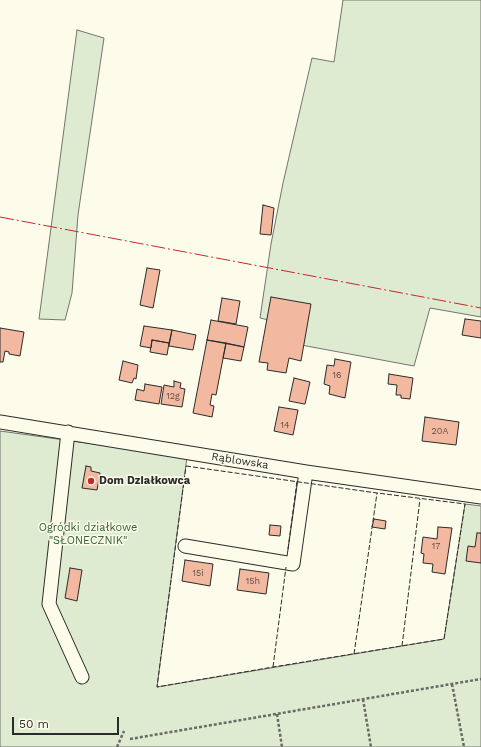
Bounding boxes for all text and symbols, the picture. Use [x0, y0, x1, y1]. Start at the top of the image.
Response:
house number: 16 [333, 370, 341, 380]
house number: 12g [166, 391, 180, 401]
house number: 14 [280, 420, 290, 430]
house number: 20A [432, 426, 448, 436]
street label: Rąblowska [211, 450, 269, 472]
place label: Dom Działkowca [99, 474, 190, 488]
marker: Dom Działkowca [86, 476, 96, 486]
park label: Ogródki działkowe "SŁONECZNIK" [39, 521, 137, 547]
house number: 17 [432, 541, 440, 551]
house number: 15i [192, 568, 204, 578]
house number: 15h [246, 576, 260, 586]
scale bar [14, 709, 121, 735]
text: 50 m [19, 717, 49, 731]

